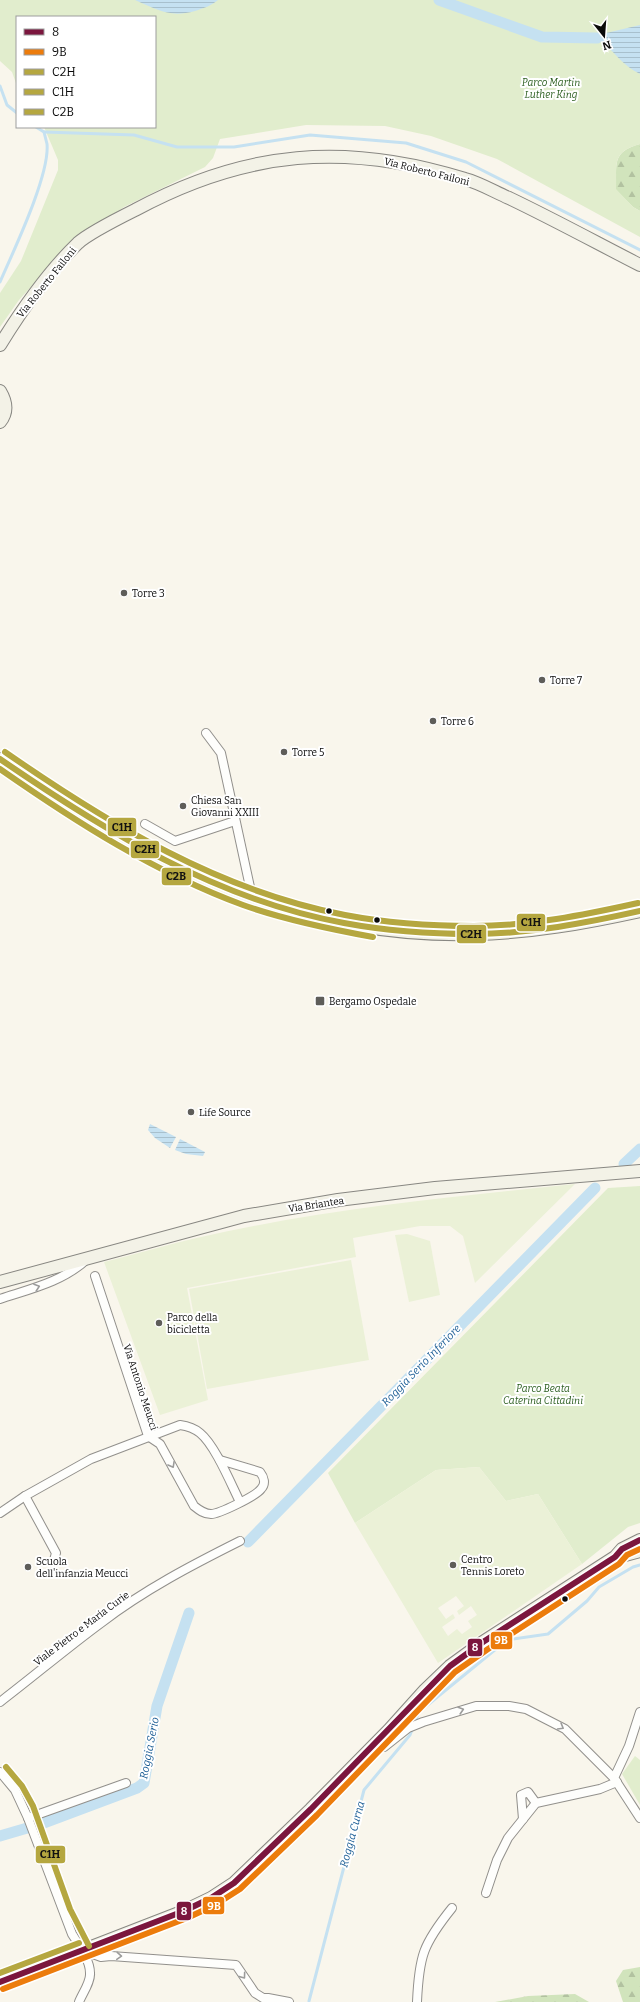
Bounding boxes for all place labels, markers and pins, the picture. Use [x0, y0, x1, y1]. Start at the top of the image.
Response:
marker: Torre 3 [119, 588, 129, 598]
place label: Torre 3 [132, 588, 165, 600]
marker: Torre 7 [537, 675, 547, 685]
place label: Torre 7 [550, 675, 582, 687]
marker: Torre 6 [428, 716, 438, 726]
place label: Torre 6 [441, 716, 474, 728]
marker: Torre 5 [279, 747, 289, 757]
place label: Torre 5 [292, 747, 324, 759]
place label: Chiesa San Giovanni XXIII [191, 795, 260, 819]
marker: Chiesa San Giovanni XXIII [178, 801, 188, 811]
unlabelled marker [324, 906, 334, 916]
unlabelled marker [372, 915, 382, 925]
marker: Bergamo Ospedale [314, 995, 326, 1007]
place label: Bergamo Ospedale [329, 996, 416, 1008]
marker: Life Source [186, 1107, 196, 1117]
place label: Life Source [199, 1107, 251, 1119]
place label: Parco della bicicletta [167, 1312, 218, 1336]
marker: Parco della bicicletta [154, 1318, 164, 1328]
place label: Centro Tennis Loreto [461, 1554, 525, 1578]
place label: Scuola dell'infanzia Meucci [36, 1556, 128, 1580]
marker: Centro Tennis Loreto [448, 1560, 458, 1570]
marker: Scuola dell'infanzia Meucci [23, 1562, 33, 1572]
unlabelled marker [560, 1594, 570, 1604]

